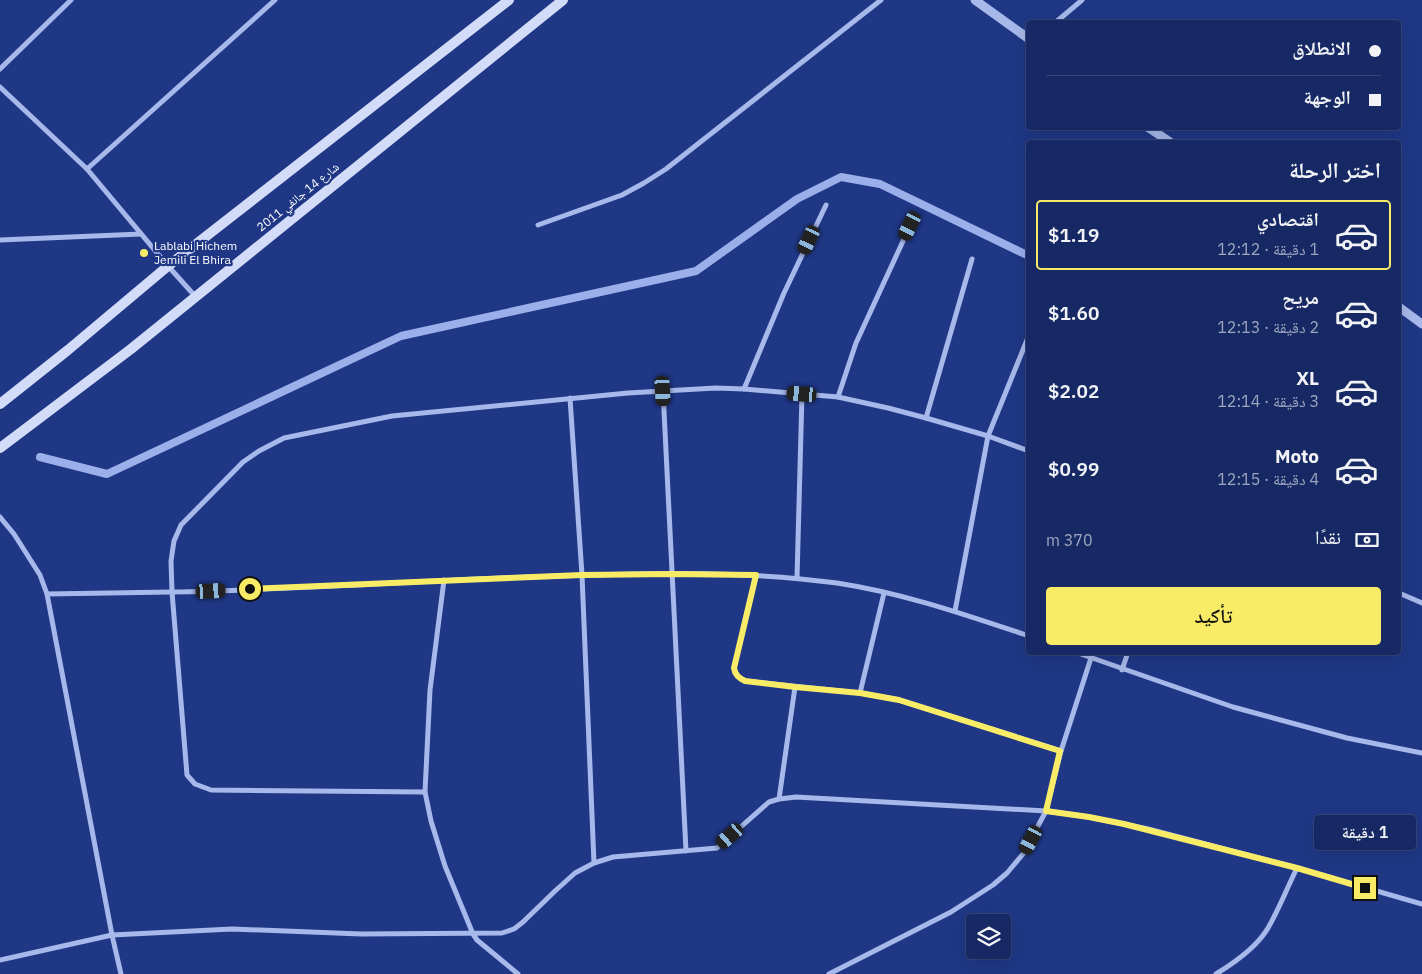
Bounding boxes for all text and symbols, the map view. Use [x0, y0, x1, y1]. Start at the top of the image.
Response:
text: الانطلاق [1292, 36, 1351, 60]
text: الوجهة [1303, 85, 1351, 109]
text: اختر الرحلة [1289, 155, 1381, 184]
street label: شارع 14 جانفي 2011 [254, 159, 344, 237]
text: اقتصادي [1257, 207, 1319, 231]
car [896, 209, 923, 243]
icon: car [1334, 213, 1379, 258]
car [795, 223, 822, 257]
text: $1.19 [1048, 223, 1099, 247]
place label: Lablabi Hichem Jemili El Bhira [154, 238, 237, 267]
text: 1 دقيقة · 12:12 [1217, 239, 1319, 259]
marker: Lablabi Hichem Jemili El Bhira [138, 247, 150, 259]
text: مريح [1282, 285, 1319, 309]
icon: car [1334, 291, 1379, 336]
text: $1.60 [1048, 301, 1099, 325]
text: 2 دقيقة · 12:13 [1217, 317, 1319, 337]
text: XL [1296, 366, 1319, 390]
icon: car [1334, 369, 1379, 414]
car [654, 376, 671, 406]
text: $2.02 [1048, 379, 1099, 403]
car [786, 385, 817, 403]
text: 3 دقيقة · 12:14 [1217, 391, 1319, 411]
text: Moto [1275, 444, 1319, 468]
icon: car [1334, 447, 1379, 492]
text: $0.99 [1048, 457, 1099, 481]
text: 4 دقيقة · 12:15 [1217, 469, 1319, 489]
text: نقدًا [1315, 525, 1341, 549]
icon: cash [1353, 526, 1381, 554]
text: 370 m [1046, 530, 1093, 550]
route start [239, 578, 261, 600]
car [195, 583, 226, 599]
button: تأكيد [1046, 587, 1381, 645]
callout: 1 دقيقة [1314, 816, 1416, 850]
car [713, 820, 746, 852]
text: 1 دقيقة [1342, 822, 1388, 842]
car [1017, 823, 1044, 857]
route end [1354, 877, 1376, 899]
map controls [966, 914, 1011, 959]
button: layers [966, 914, 1011, 959]

